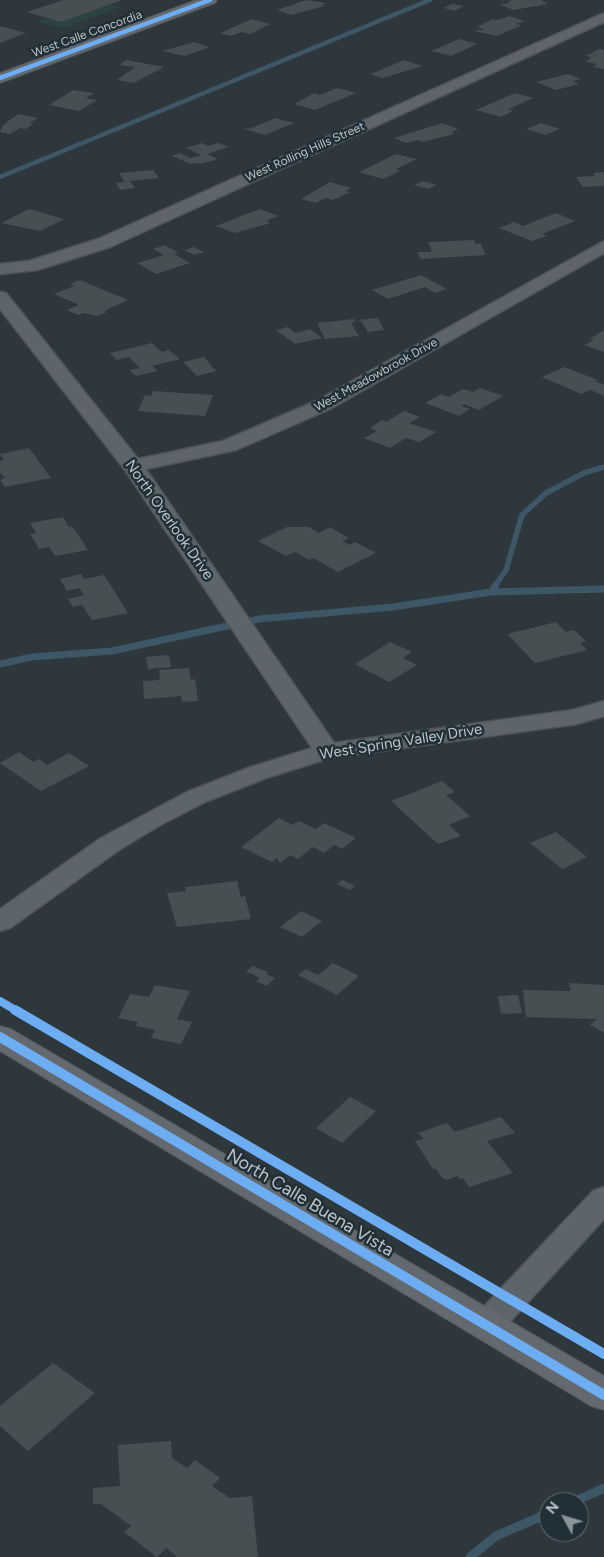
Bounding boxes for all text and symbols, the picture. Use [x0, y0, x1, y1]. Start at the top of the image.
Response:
street label: West Calle Concordia [30, 7, 144, 61]
street label: West Rolling Hills Street [243, 119, 367, 185]
street label: West Meadowbrook Drive [312, 335, 440, 415]
street label: North Overlook Drive [121, 457, 217, 583]
street label: West Spring Valley Drive [319, 720, 483, 764]
street label: North Calle Buena Vista [222, 1144, 398, 1262]
north arrow [539, 1492, 589, 1542]
text: N [543, 1498, 563, 1517]

